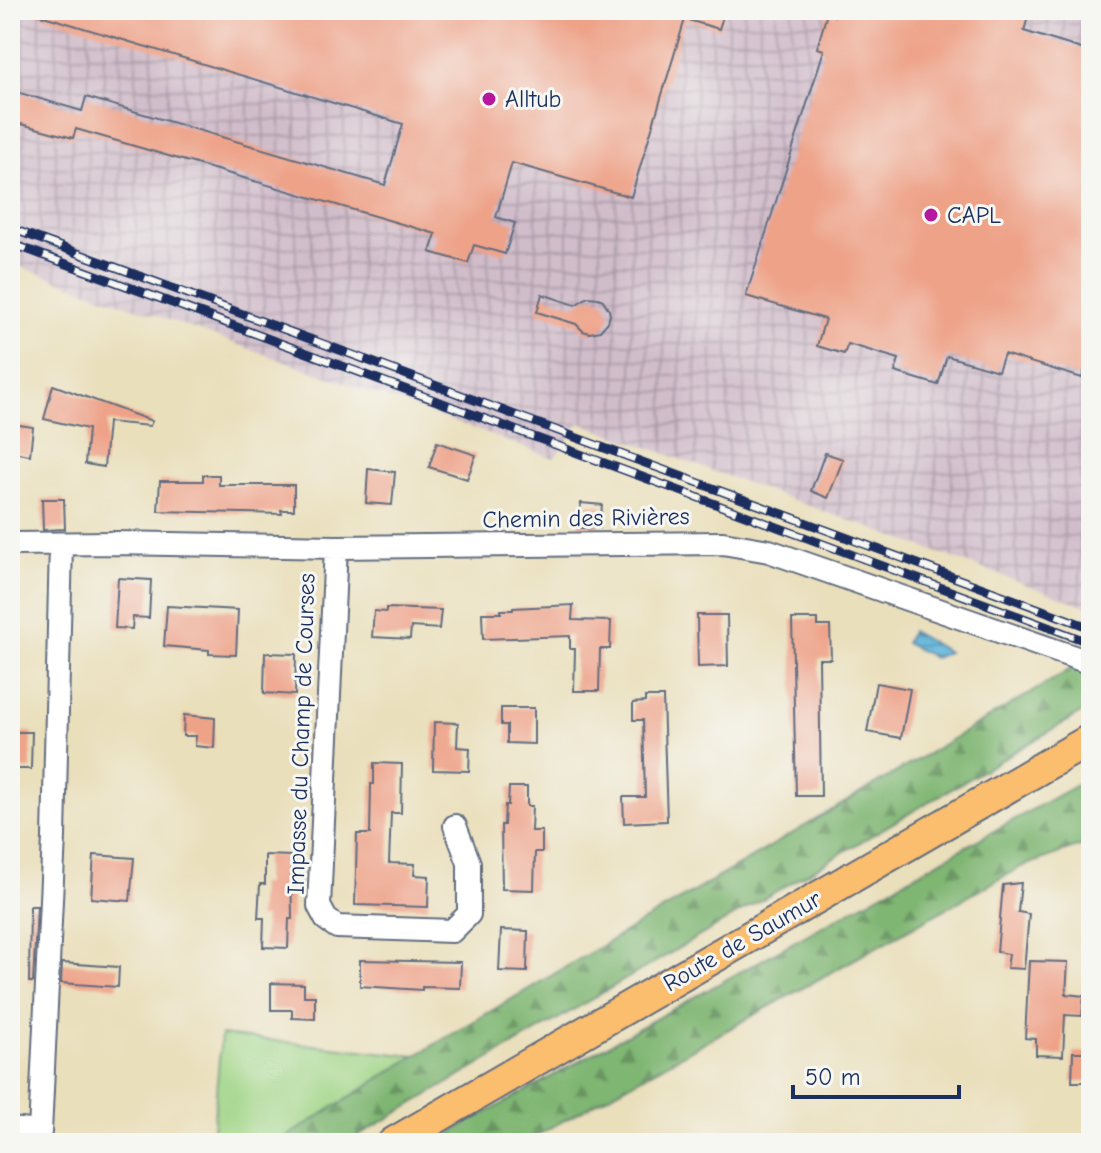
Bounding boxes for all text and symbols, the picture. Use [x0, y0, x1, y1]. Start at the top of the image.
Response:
place label: Alltub [505, 85, 561, 113]
marker: Alltub [480, 90, 498, 108]
place label: CAPL [947, 201, 1001, 229]
marker: CAPL [922, 206, 940, 224]
street label: Chemin des Rivières [482, 502, 690, 534]
street label: Impasse du Champ de Courses [281, 573, 321, 895]
street label: Route de Saumur [658, 884, 826, 997]
scale bar [793, 1049, 959, 1099]
text: 50 m [805, 1063, 861, 1091]

